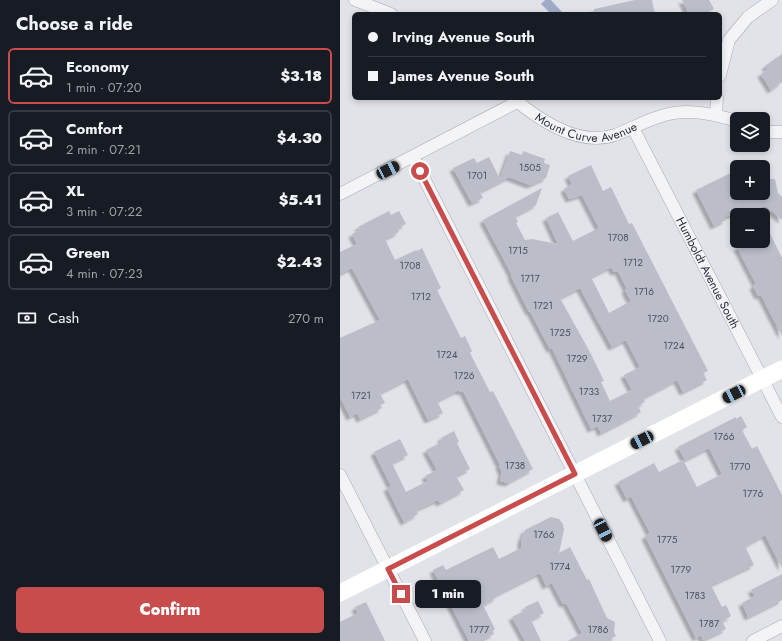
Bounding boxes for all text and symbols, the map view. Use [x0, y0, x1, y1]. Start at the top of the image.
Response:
text: Choose a ride [16, 11, 133, 37]
text: Irving Avenue South [392, 26, 535, 48]
text: Economy [66, 56, 129, 78]
icon: car [18, 58, 54, 94]
text: $3.18 [280, 65, 322, 87]
text: James Avenue South [392, 65, 534, 87]
text: 1 min · 07:20 [66, 78, 142, 97]
street label: Mount Curve Avenue [532, 108, 640, 147]
map controls [730, 112, 770, 248]
button: layers [730, 112, 770, 152]
text: Comfort [66, 118, 123, 140]
icon: car [18, 120, 54, 156]
text: $4.30 [277, 127, 322, 149]
text: 2 min · 07:21 [66, 140, 141, 159]
car [375, 159, 401, 181]
house number: 1505 [519, 160, 541, 175]
button: + [730, 160, 770, 200]
route start [411, 162, 429, 180]
house number: 1701 [467, 168, 487, 183]
text: XL [66, 180, 84, 202]
icon: car [18, 182, 54, 218]
text: $5.41 [279, 189, 322, 211]
text: 3 min · 07:22 [66, 202, 142, 221]
button: − [730, 208, 770, 248]
street label: Humboldt Avenue South [671, 214, 744, 332]
house number: 1708 [607, 230, 629, 245]
text: Green [66, 242, 110, 264]
house number: 1715 [508, 243, 528, 258]
icon: car [18, 244, 54, 280]
text: $2.43 [277, 251, 322, 273]
house number: 1712 [623, 255, 643, 270]
house number: 1708 [399, 258, 421, 273]
text: 4 min · 07:23 [66, 264, 143, 283]
house number: 1717 [520, 271, 541, 286]
house number: 1716 [634, 284, 654, 299]
house number: 1712 [411, 289, 431, 304]
house number: 1721 [533, 298, 553, 313]
icon: cash [16, 307, 38, 329]
text: Cash [48, 307, 79, 329]
text: 270 m [288, 309, 324, 328]
house number: 1720 [647, 311, 669, 326]
house number: 1725 [549, 325, 571, 340]
house number: 1724 [663, 338, 685, 353]
house number: 1724 [436, 347, 458, 362]
house number: 1729 [566, 351, 588, 366]
house number: 1726 [453, 368, 475, 383]
car [721, 383, 747, 405]
house number: 1733 [579, 384, 600, 399]
house number: 1721 [351, 388, 371, 403]
house number: 1737 [592, 411, 613, 426]
car [629, 429, 655, 451]
house number: 1766 [713, 429, 735, 444]
house number: 1738 [505, 458, 525, 473]
house number: 1770 [730, 459, 751, 474]
house number: 1776 [743, 486, 764, 501]
car [592, 517, 614, 543]
house number: 1766 [533, 527, 555, 542]
house number: 1775 [657, 532, 678, 547]
house number: 1774 [550, 559, 571, 574]
house number: 1779 [671, 562, 692, 577]
callout: 1 min [415, 580, 481, 608]
text: 1 min [432, 584, 464, 603]
route end [392, 585, 410, 603]
button: Confirm [16, 587, 324, 633]
house number: 1783 [685, 588, 706, 603]
house number: 1787 [699, 616, 720, 631]
house number: 1777 [469, 622, 490, 637]
house number: 1786 [588, 622, 609, 637]

